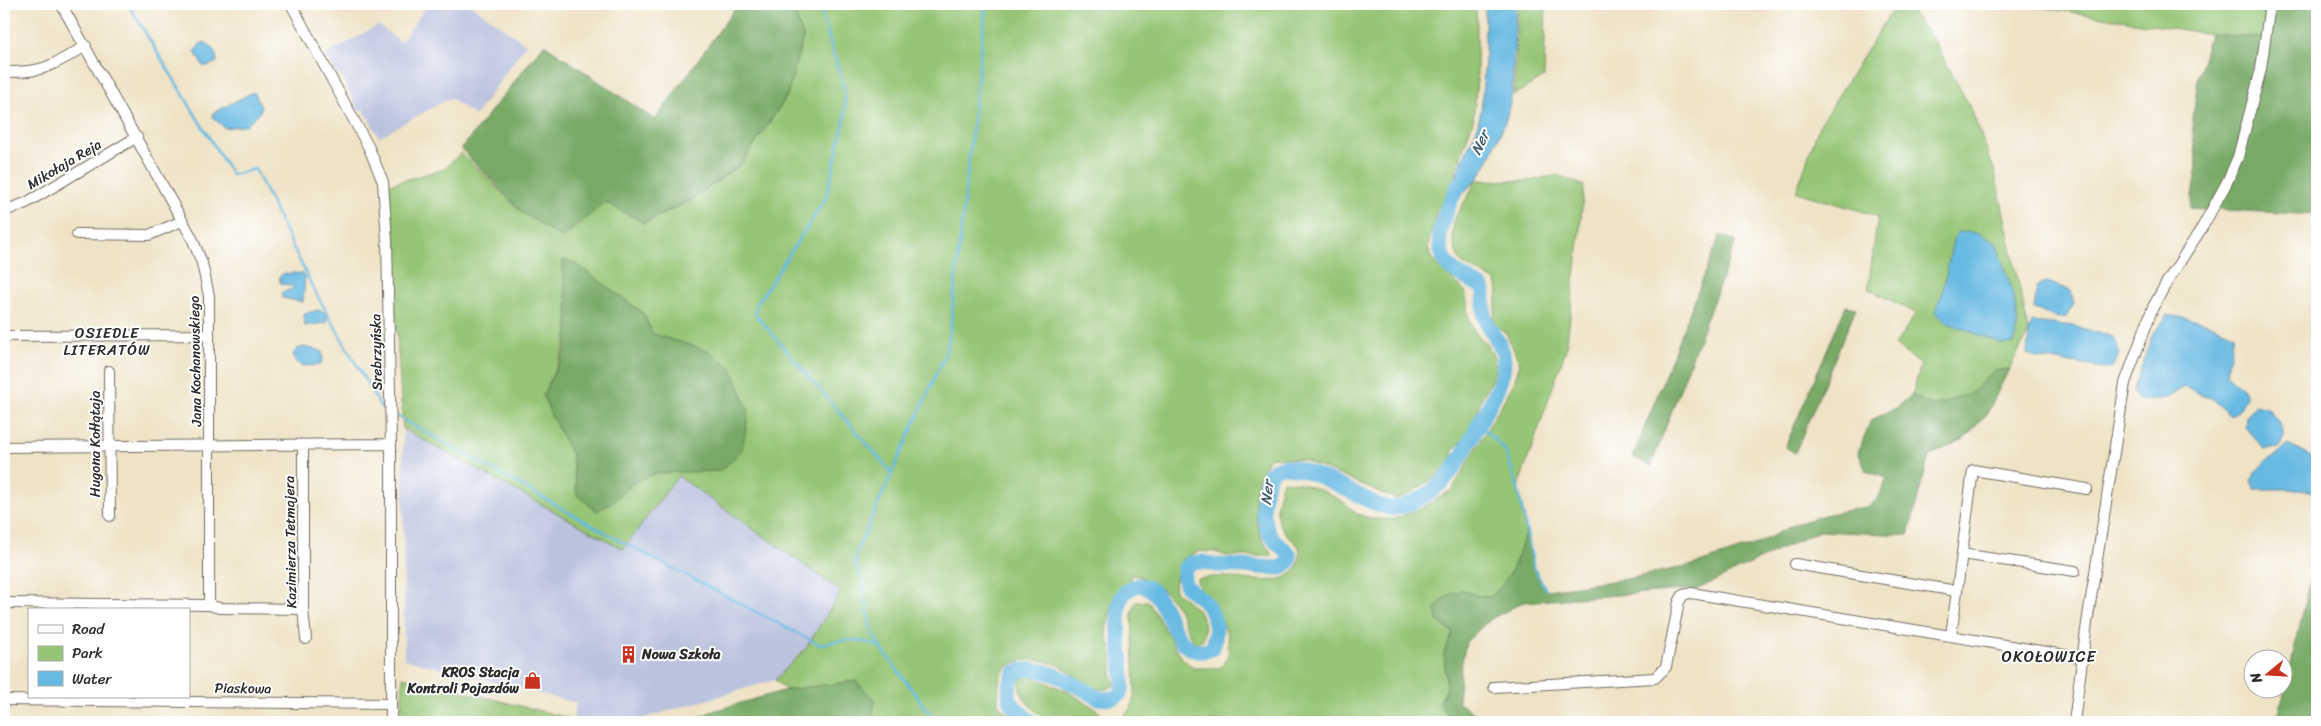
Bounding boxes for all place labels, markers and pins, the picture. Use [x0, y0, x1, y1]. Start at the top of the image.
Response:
place label: Nowa Szkoła [641, 642, 721, 667]
building icon: Nowa Szkoła [618, 644, 638, 664]
place label: KROS Stacja Kontroli Pojazdów [406, 660, 520, 701]
shop icon: KROS Stacja Kontroli Pojazdów [523, 670, 543, 690]

